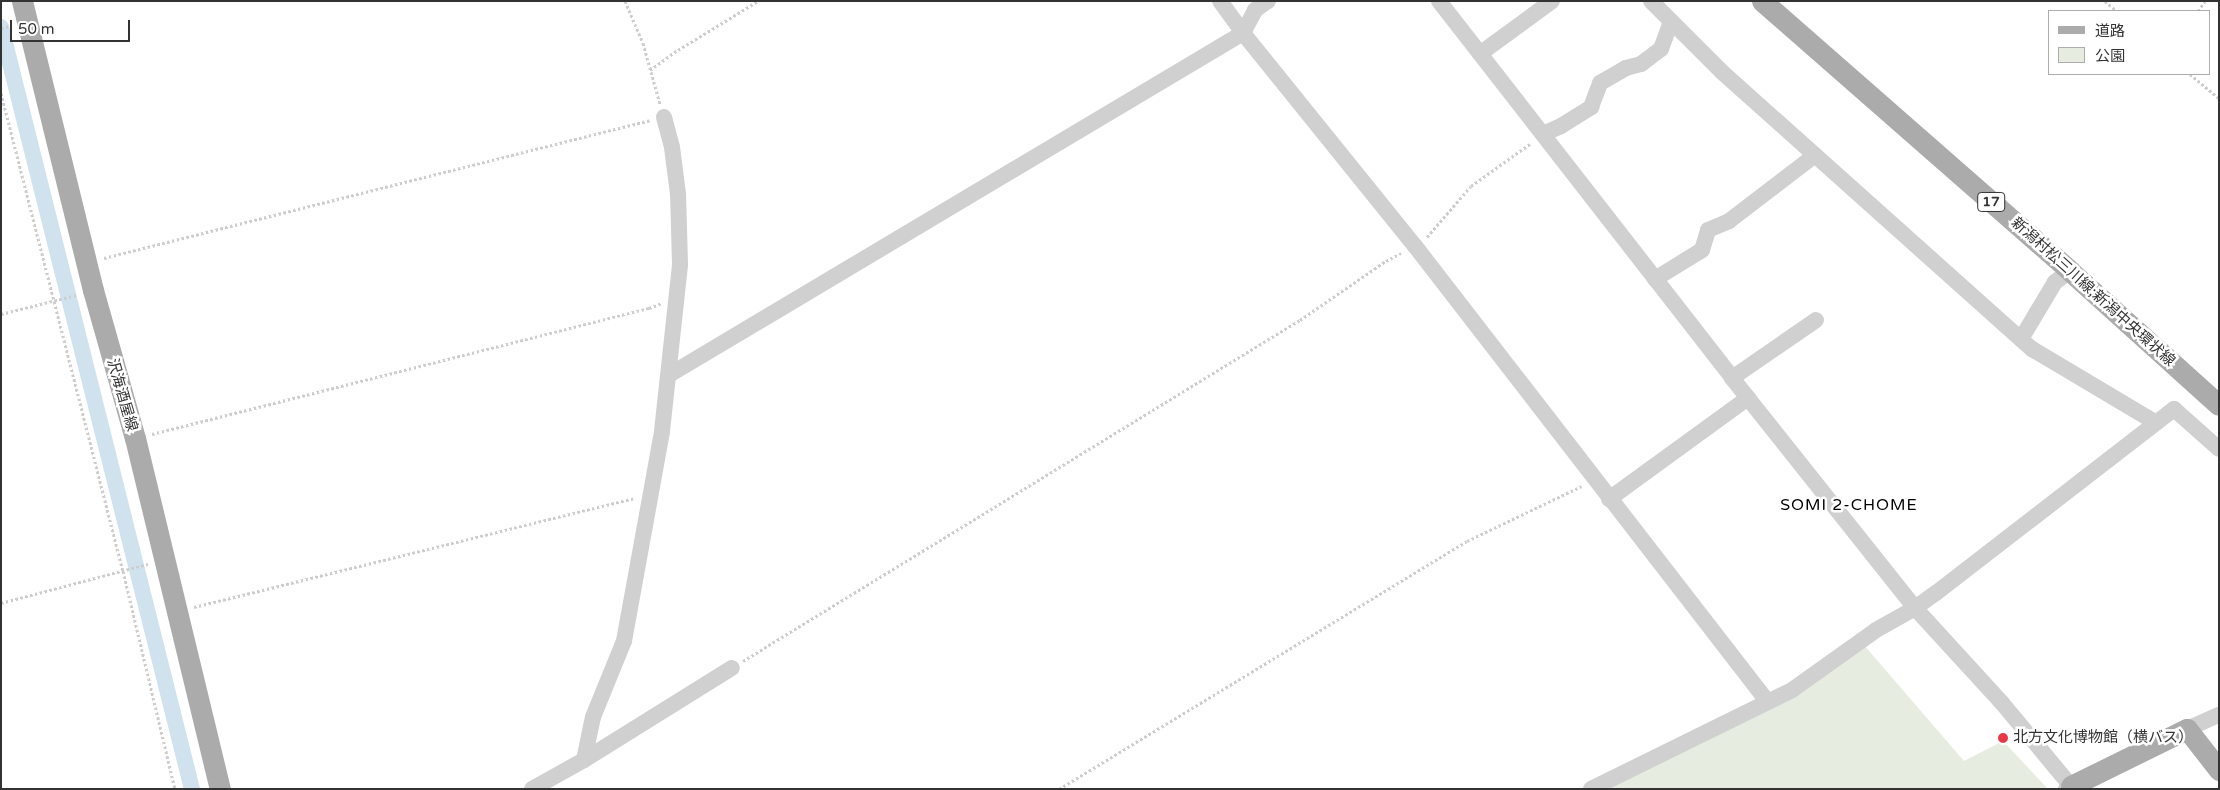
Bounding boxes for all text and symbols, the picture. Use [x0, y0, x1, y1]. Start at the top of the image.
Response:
scale bar [12, 10, 132, 42]
legend [2048, 10, 2210, 75]
text: 50 m [18, 20, 55, 38]
text: 道路 [2095, 22, 2125, 40]
text: 公園 [2095, 47, 2125, 65]
road number: 17 [1976, 190, 2006, 213]
street label: 新潟村松三川線;新潟中央環状線 [2007, 214, 2179, 370]
street label: 沢海酒屋線 [103, 356, 141, 434]
district label: SOMI 2-CHOME [1779, 495, 1919, 515]
place label: 北方文化博物館（横バス） [2013, 729, 2193, 747]
marker: 北方文化博物館（横バス） [1997, 732, 2009, 744]

